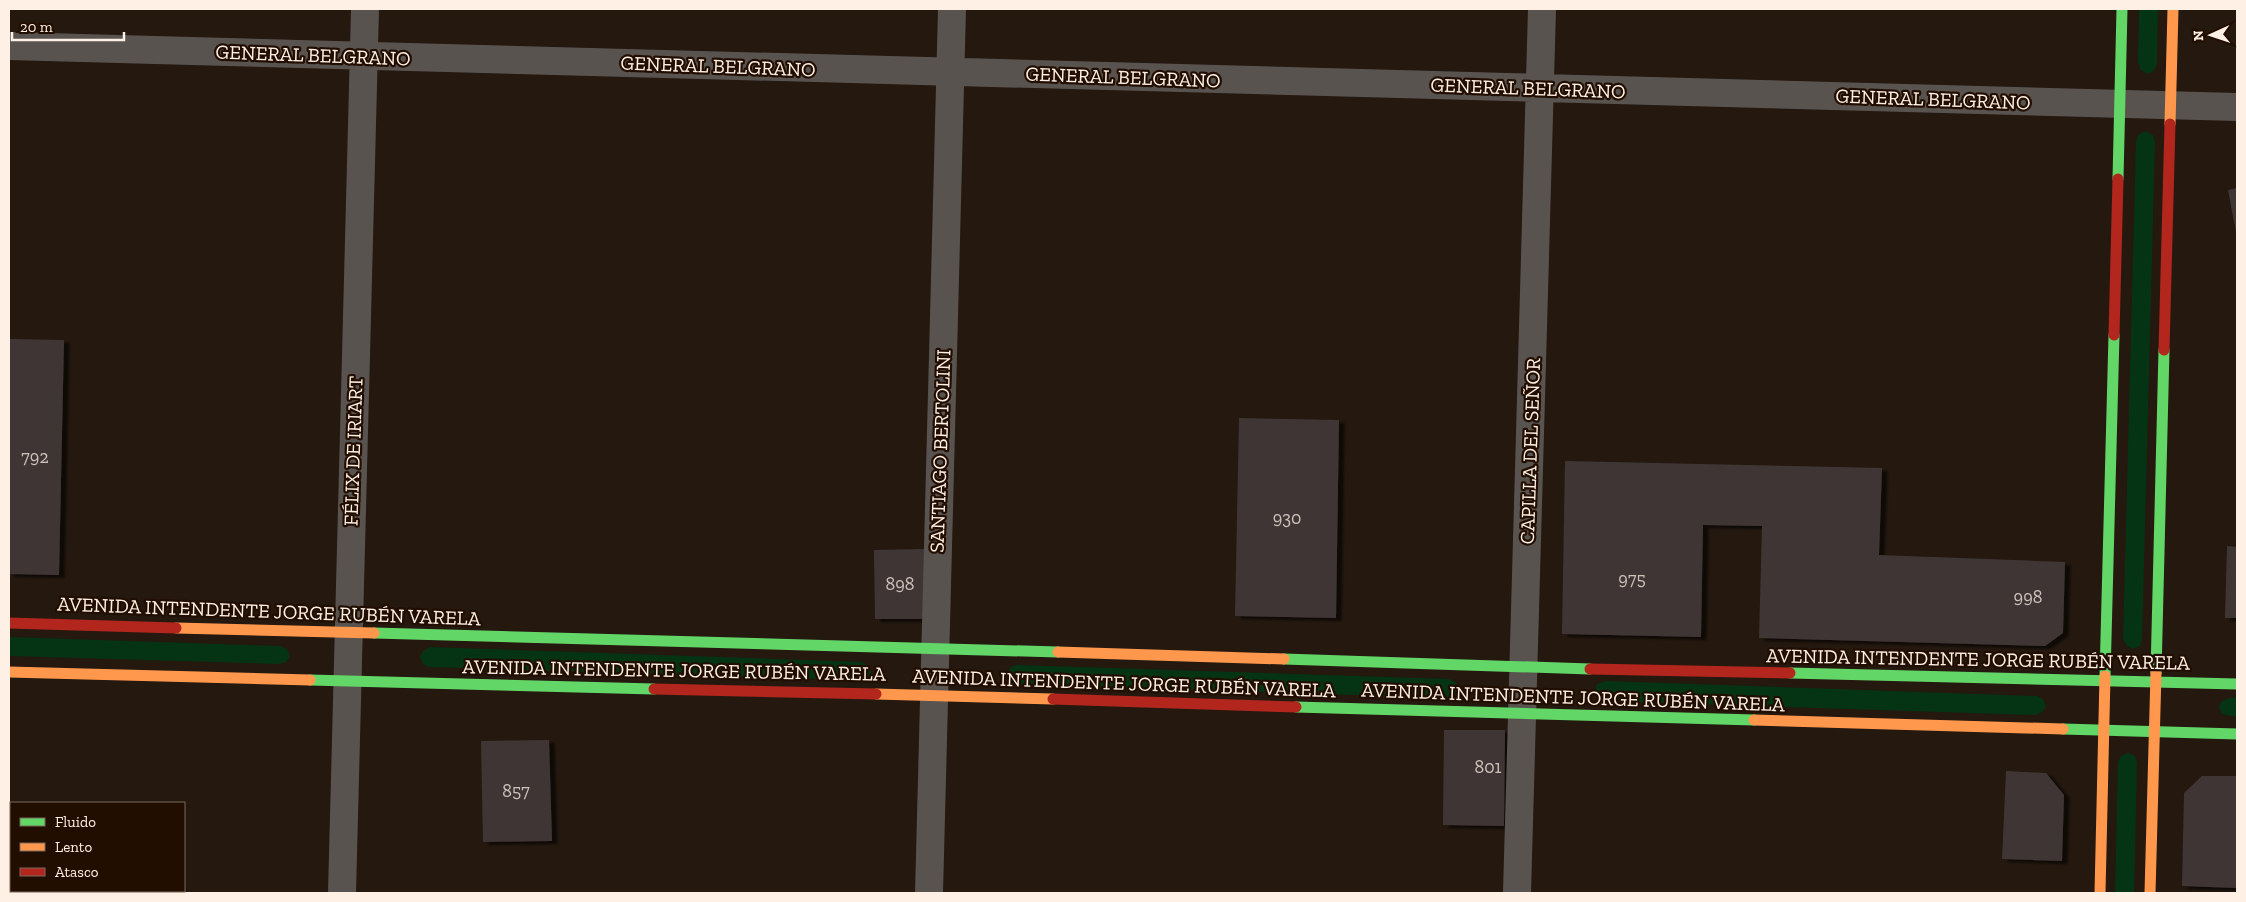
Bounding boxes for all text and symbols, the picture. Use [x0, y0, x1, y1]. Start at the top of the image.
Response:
scale bar [12, 10, 125, 42]
north arrow [2186, 10, 2236, 60]
text: 20 m [20, 18, 53, 36]
text: N [2190, 30, 2207, 41]
street label: GENERAL BELGRANO [215, 40, 411, 70]
street label: GENERAL BELGRANO [620, 51, 816, 81]
street label: GENERAL BELGRANO [1025, 62, 1221, 92]
street label: GENERAL BELGRANO [1430, 73, 1626, 103]
street label: GENERAL BELGRANO [1835, 84, 2031, 114]
street label: SANTIAGO BERTOLINI [924, 349, 956, 553]
street label: CAPILLA DEL SEÑOR [1515, 357, 1545, 545]
street label: FÉLIX DE IRIART [338, 376, 368, 526]
house number: 792 [21, 446, 49, 468]
house number: 930 [1273, 507, 1301, 529]
house number: 975 [1618, 568, 1646, 590]
house number: 898 [886, 573, 914, 595]
house number: 998 [2014, 586, 2042, 608]
street label: AVENIDA INTENDENTE JORGE RUBÉN VARELA [57, 592, 482, 630]
street label: AVENIDA INTENDENTE JORGE RUBÉN VARELA [1766, 643, 2191, 675]
street label: AVENIDA INTENDENTE JORGE RUBÉN VARELA [462, 654, 887, 686]
street label: AVENIDA INTENDENTE JORGE RUBÉN VARELA [912, 664, 1337, 702]
street label: AVENIDA INTENDENTE JORGE RUBÉN VARELA [1361, 678, 1786, 716]
house number: 801 [1475, 756, 1502, 778]
house number: 857 [502, 780, 530, 802]
legend [10, 802, 185, 892]
text: Fluido [55, 813, 96, 831]
text: Lento [55, 838, 92, 856]
text: Atasco [55, 863, 99, 881]

